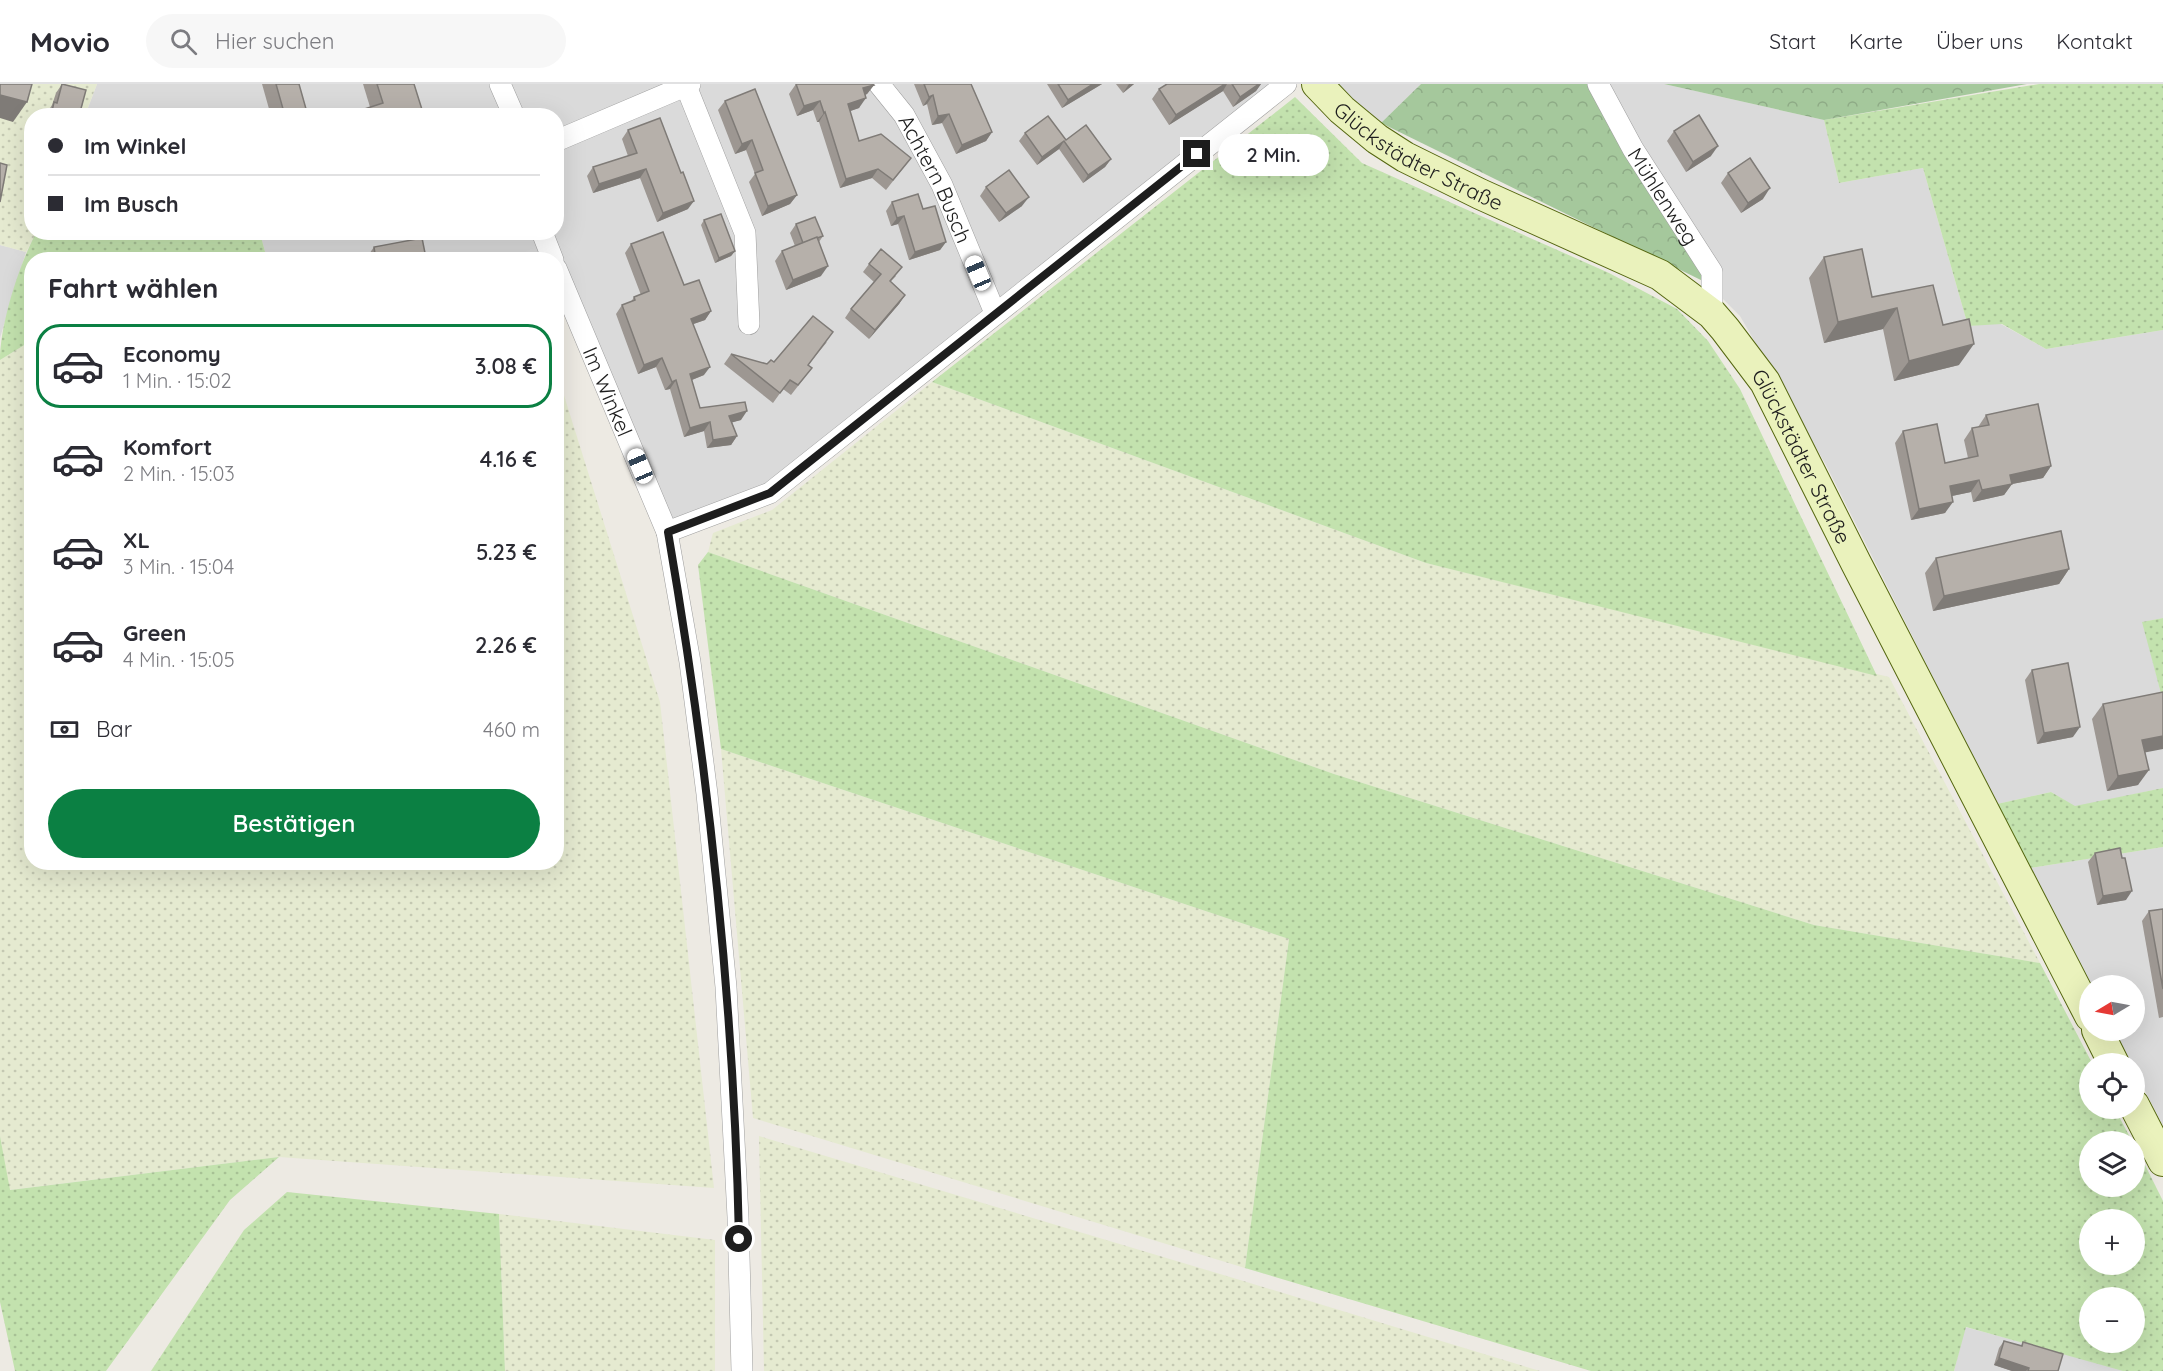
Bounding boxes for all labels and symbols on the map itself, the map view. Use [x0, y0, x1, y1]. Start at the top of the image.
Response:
street label: Glückstädter Straße [1329, 96, 1507, 216]
street label: Achtern Busch [893, 110, 977, 247]
callout: 2 Min. [1218, 133, 1329, 175]
route end [1183, 140, 1210, 167]
street label: Mühlenweg [1623, 143, 1704, 250]
car [963, 253, 993, 293]
street label: Im Winkel [578, 343, 638, 440]
street label: Glückstädter Straße [1747, 363, 1857, 548]
car [625, 446, 655, 486]
north arrow [2079, 975, 2145, 1041]
route start [725, 1225, 752, 1252]

